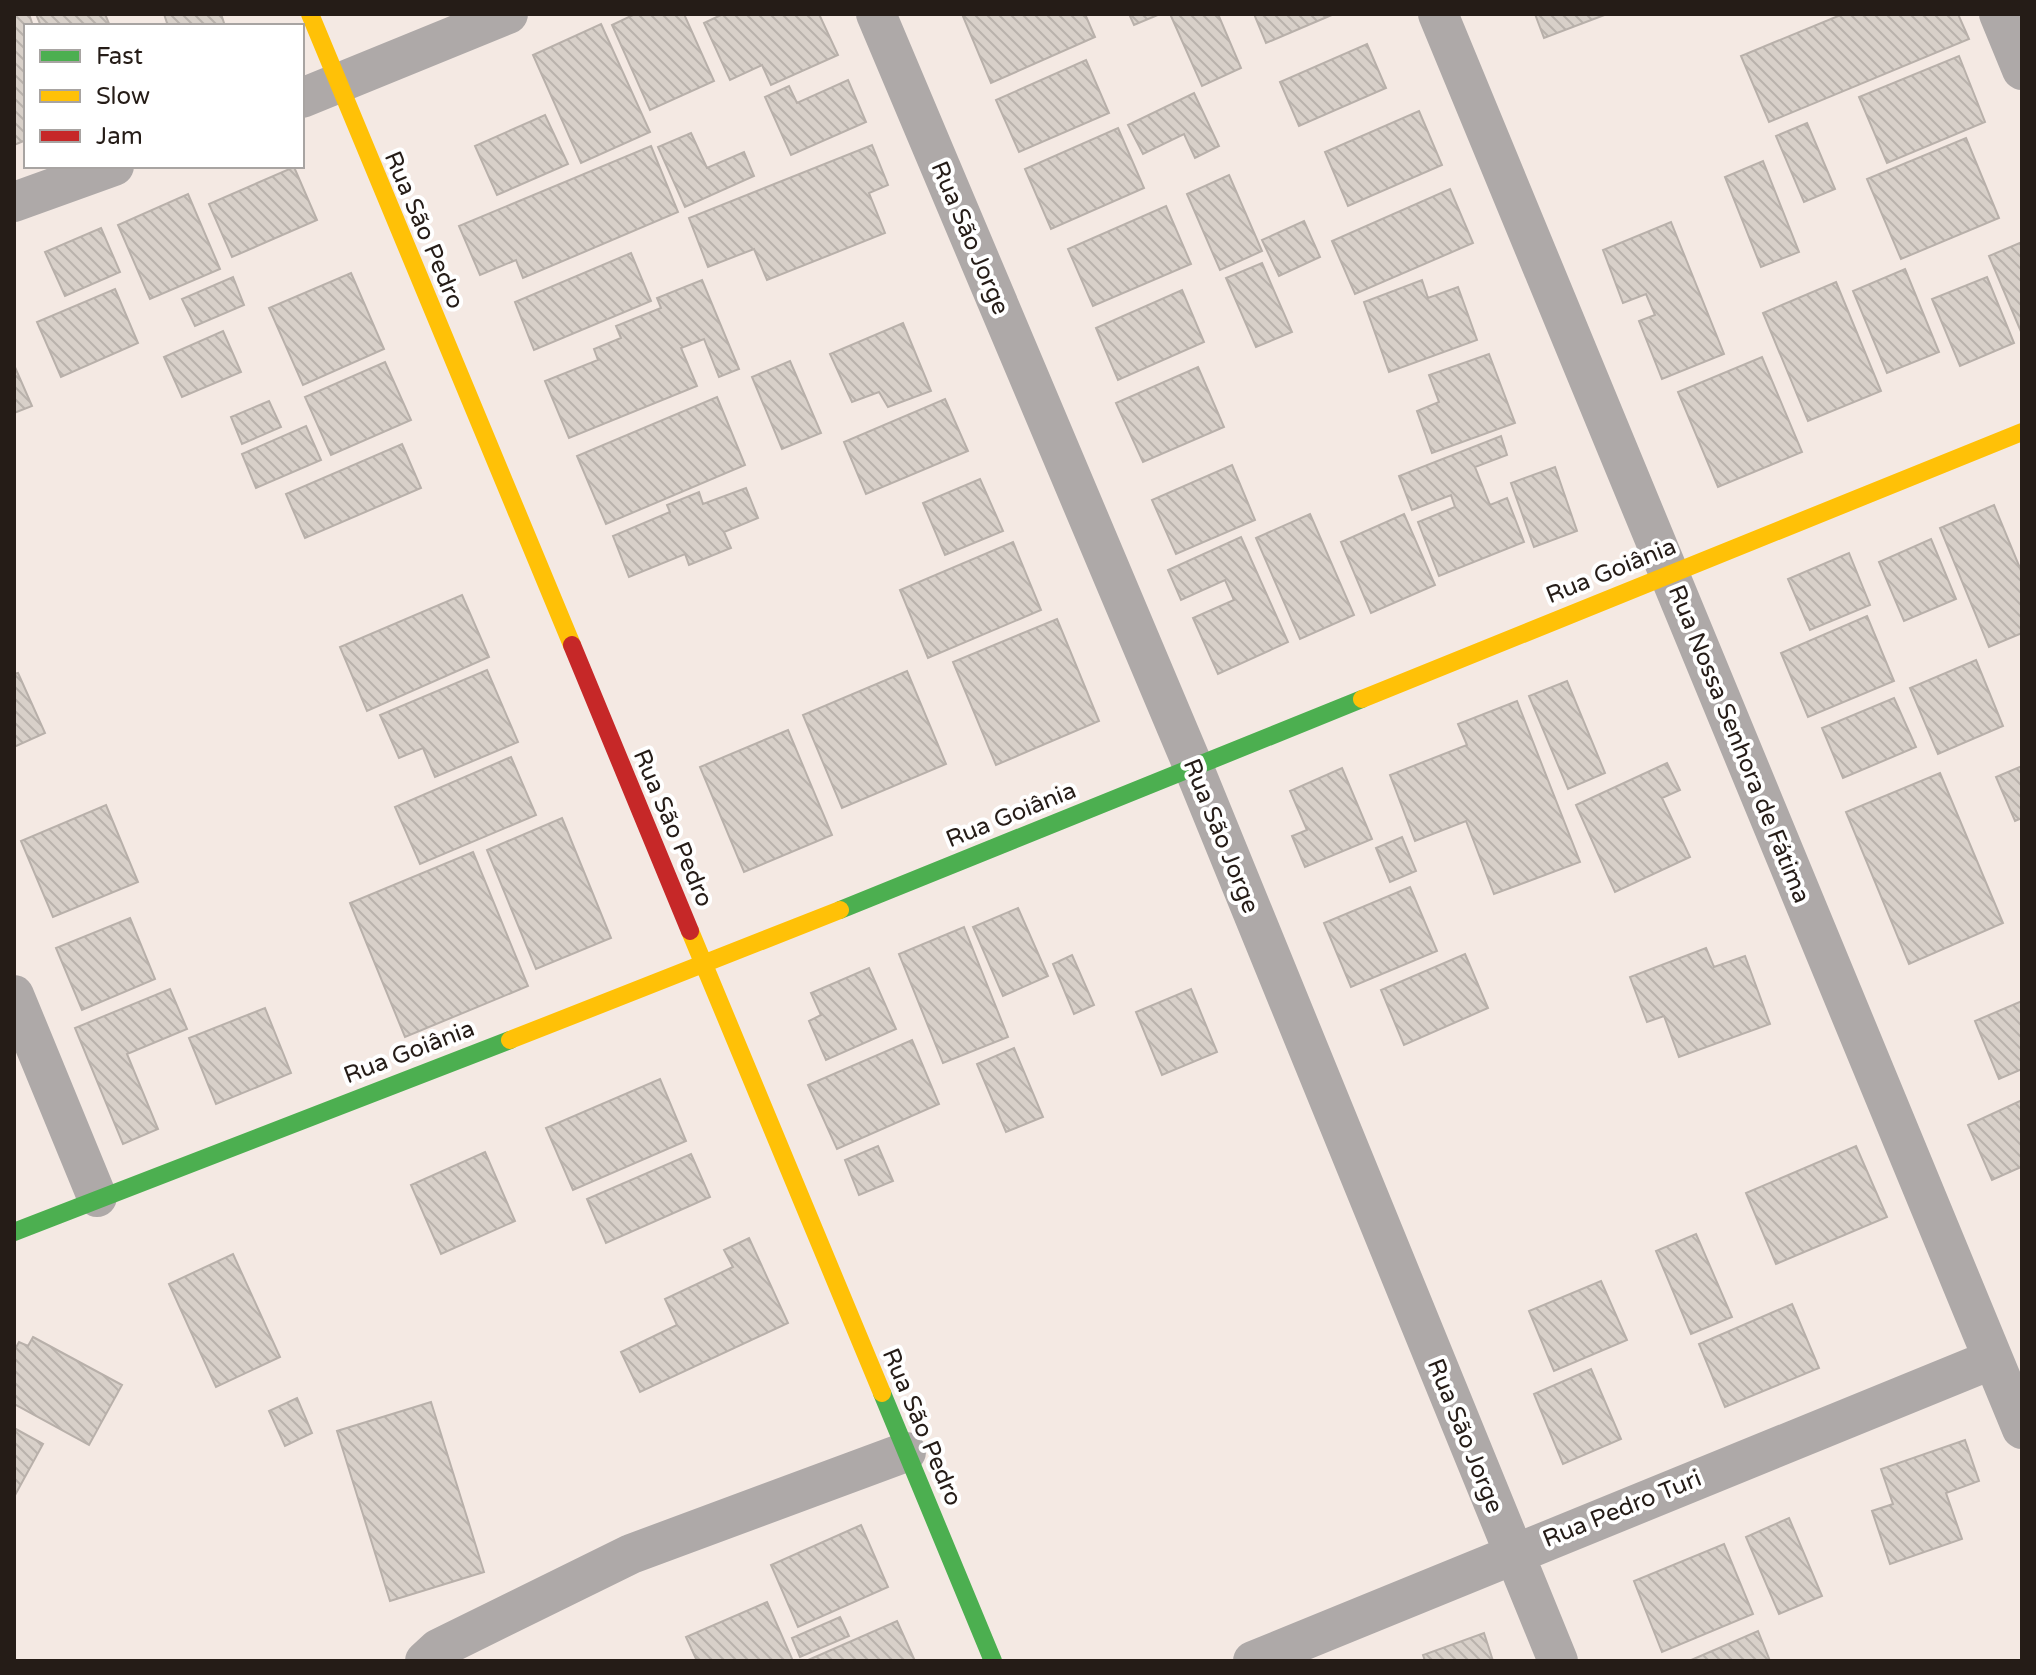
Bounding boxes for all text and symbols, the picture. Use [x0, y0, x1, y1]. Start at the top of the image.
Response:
legend [24, 24, 304, 168]
text: Fast [96, 42, 143, 71]
text: Slow [96, 82, 150, 111]
text: Jam [96, 122, 143, 151]
street label: Rua São Pedro [378, 147, 470, 313]
street label: Rua São Jorge [925, 157, 1015, 319]
street label: Rua Goiânia [1542, 532, 1680, 610]
street label: Rua Nossa Senhora de Fátima [1662, 581, 1816, 907]
street label: Rua São Pedro [627, 745, 719, 911]
street label: Rua São Jorge [1177, 755, 1265, 917]
street label: Rua Goiânia [942, 776, 1080, 854]
street label: Rua Goiânia [340, 1014, 478, 1090]
street label: Rua São Pedro [876, 1344, 968, 1510]
street label: Rua São Jorge [1421, 1355, 1509, 1517]
street label: Rua Pedro Turi [1538, 1464, 1706, 1554]

